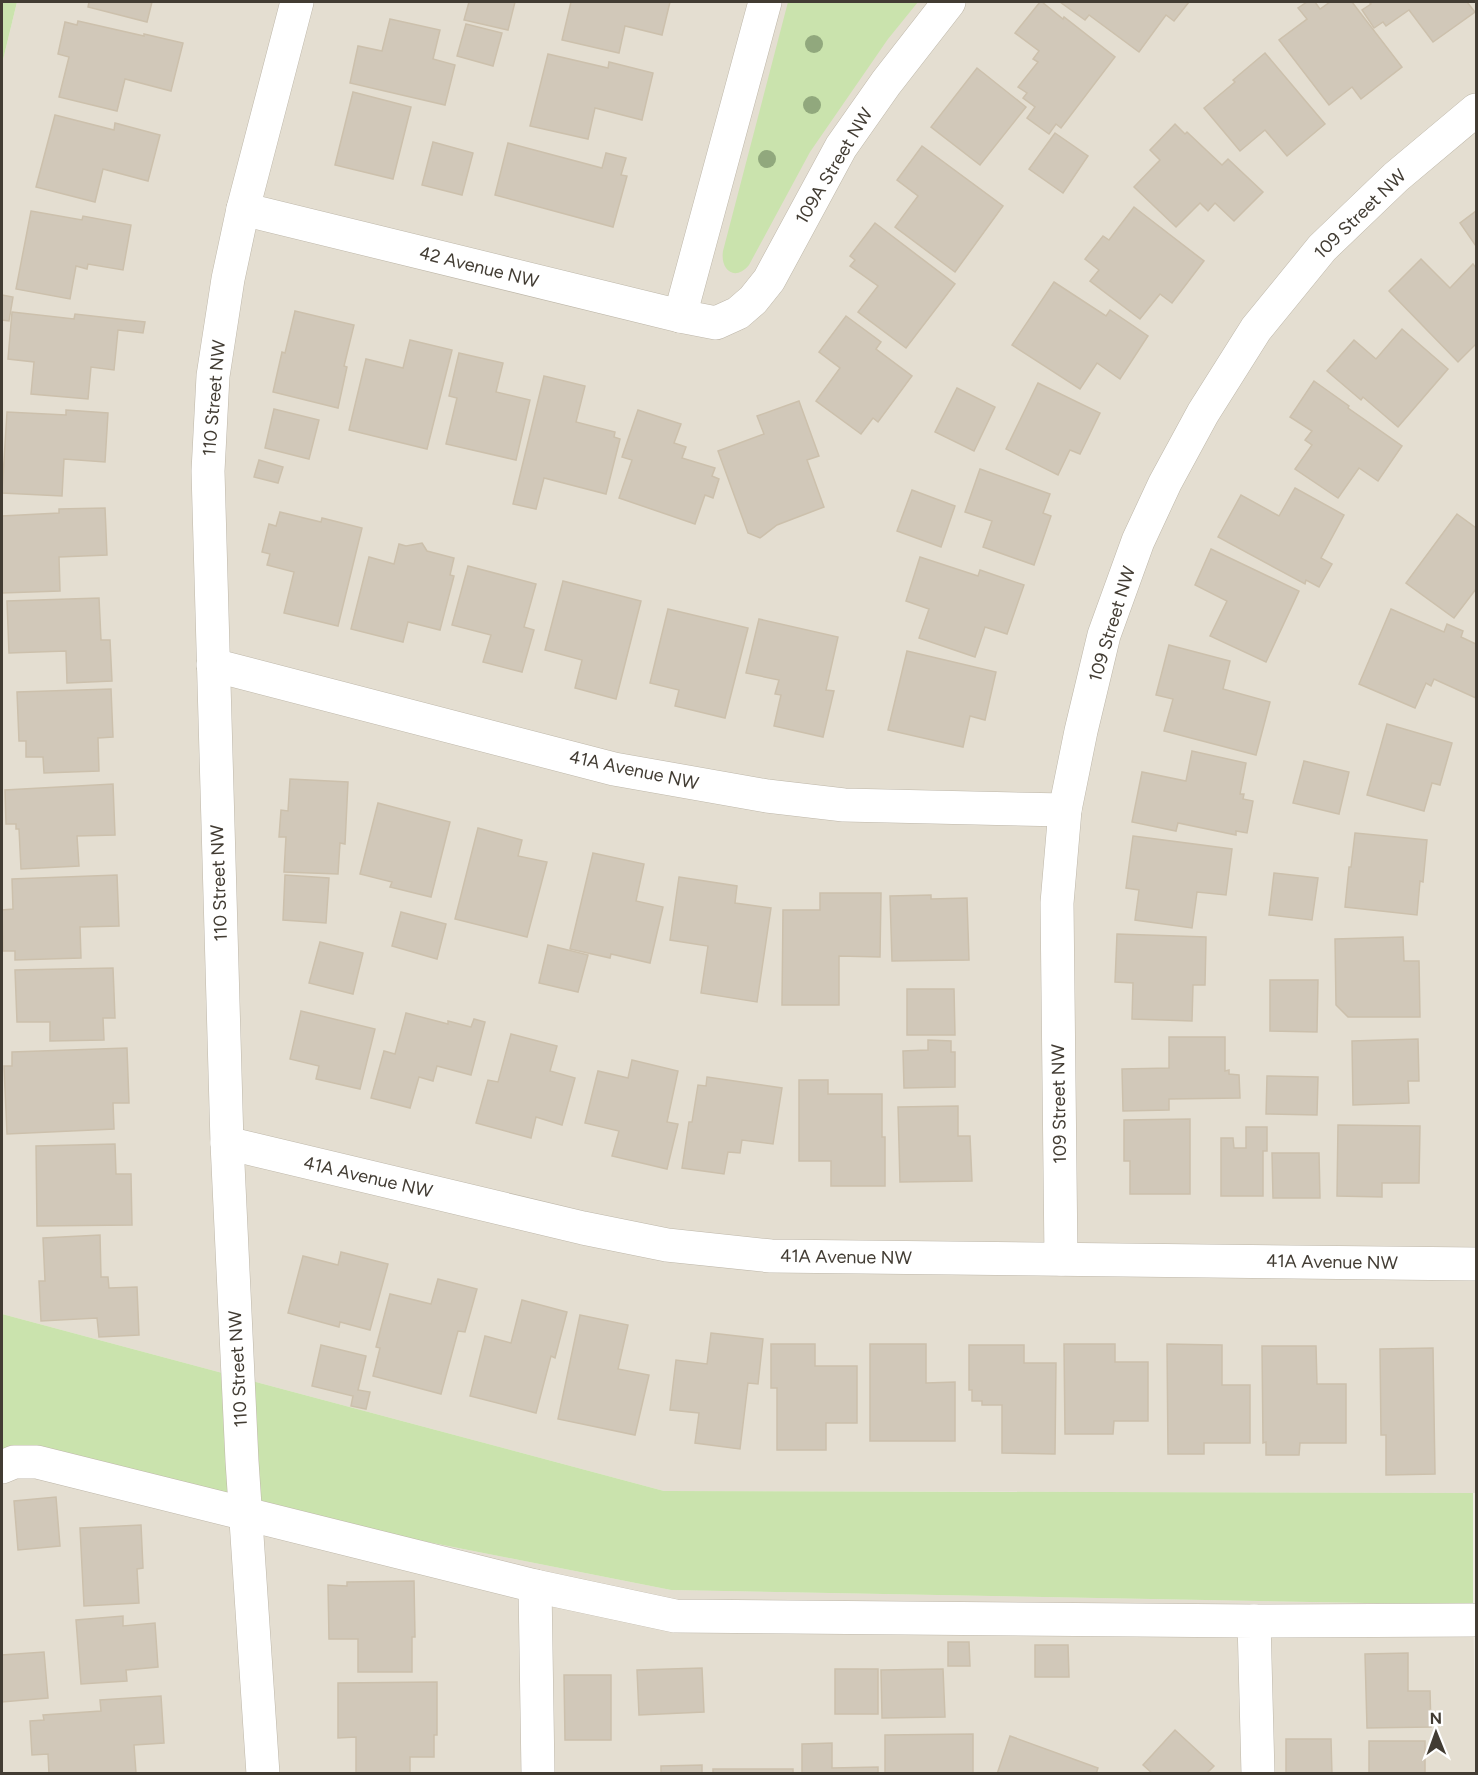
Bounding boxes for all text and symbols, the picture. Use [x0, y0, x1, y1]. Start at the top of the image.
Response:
street label: 109A Street NW [791, 103, 878, 228]
street label: 109 Street NW [1309, 164, 1411, 263]
street label: 42 Avenue NW [417, 242, 542, 293]
street label: 110 Street NW [198, 338, 230, 457]
street label: 109 Street NW [1084, 563, 1140, 684]
street label: 41A Avenue NW [567, 746, 701, 795]
street label: 110 Street NW [206, 823, 232, 942]
street label: 109 Street NW [1047, 1043, 1071, 1164]
street label: 41A Avenue NW [301, 1151, 435, 1203]
street label: 41A Avenue NW [780, 1245, 913, 1269]
street label: 41A Avenue NW [1266, 1250, 1399, 1274]
street label: 110 Street NW [224, 1309, 252, 1428]
north arrow [1406, 1703, 1466, 1763]
text: N [1429, 1709, 1442, 1728]

